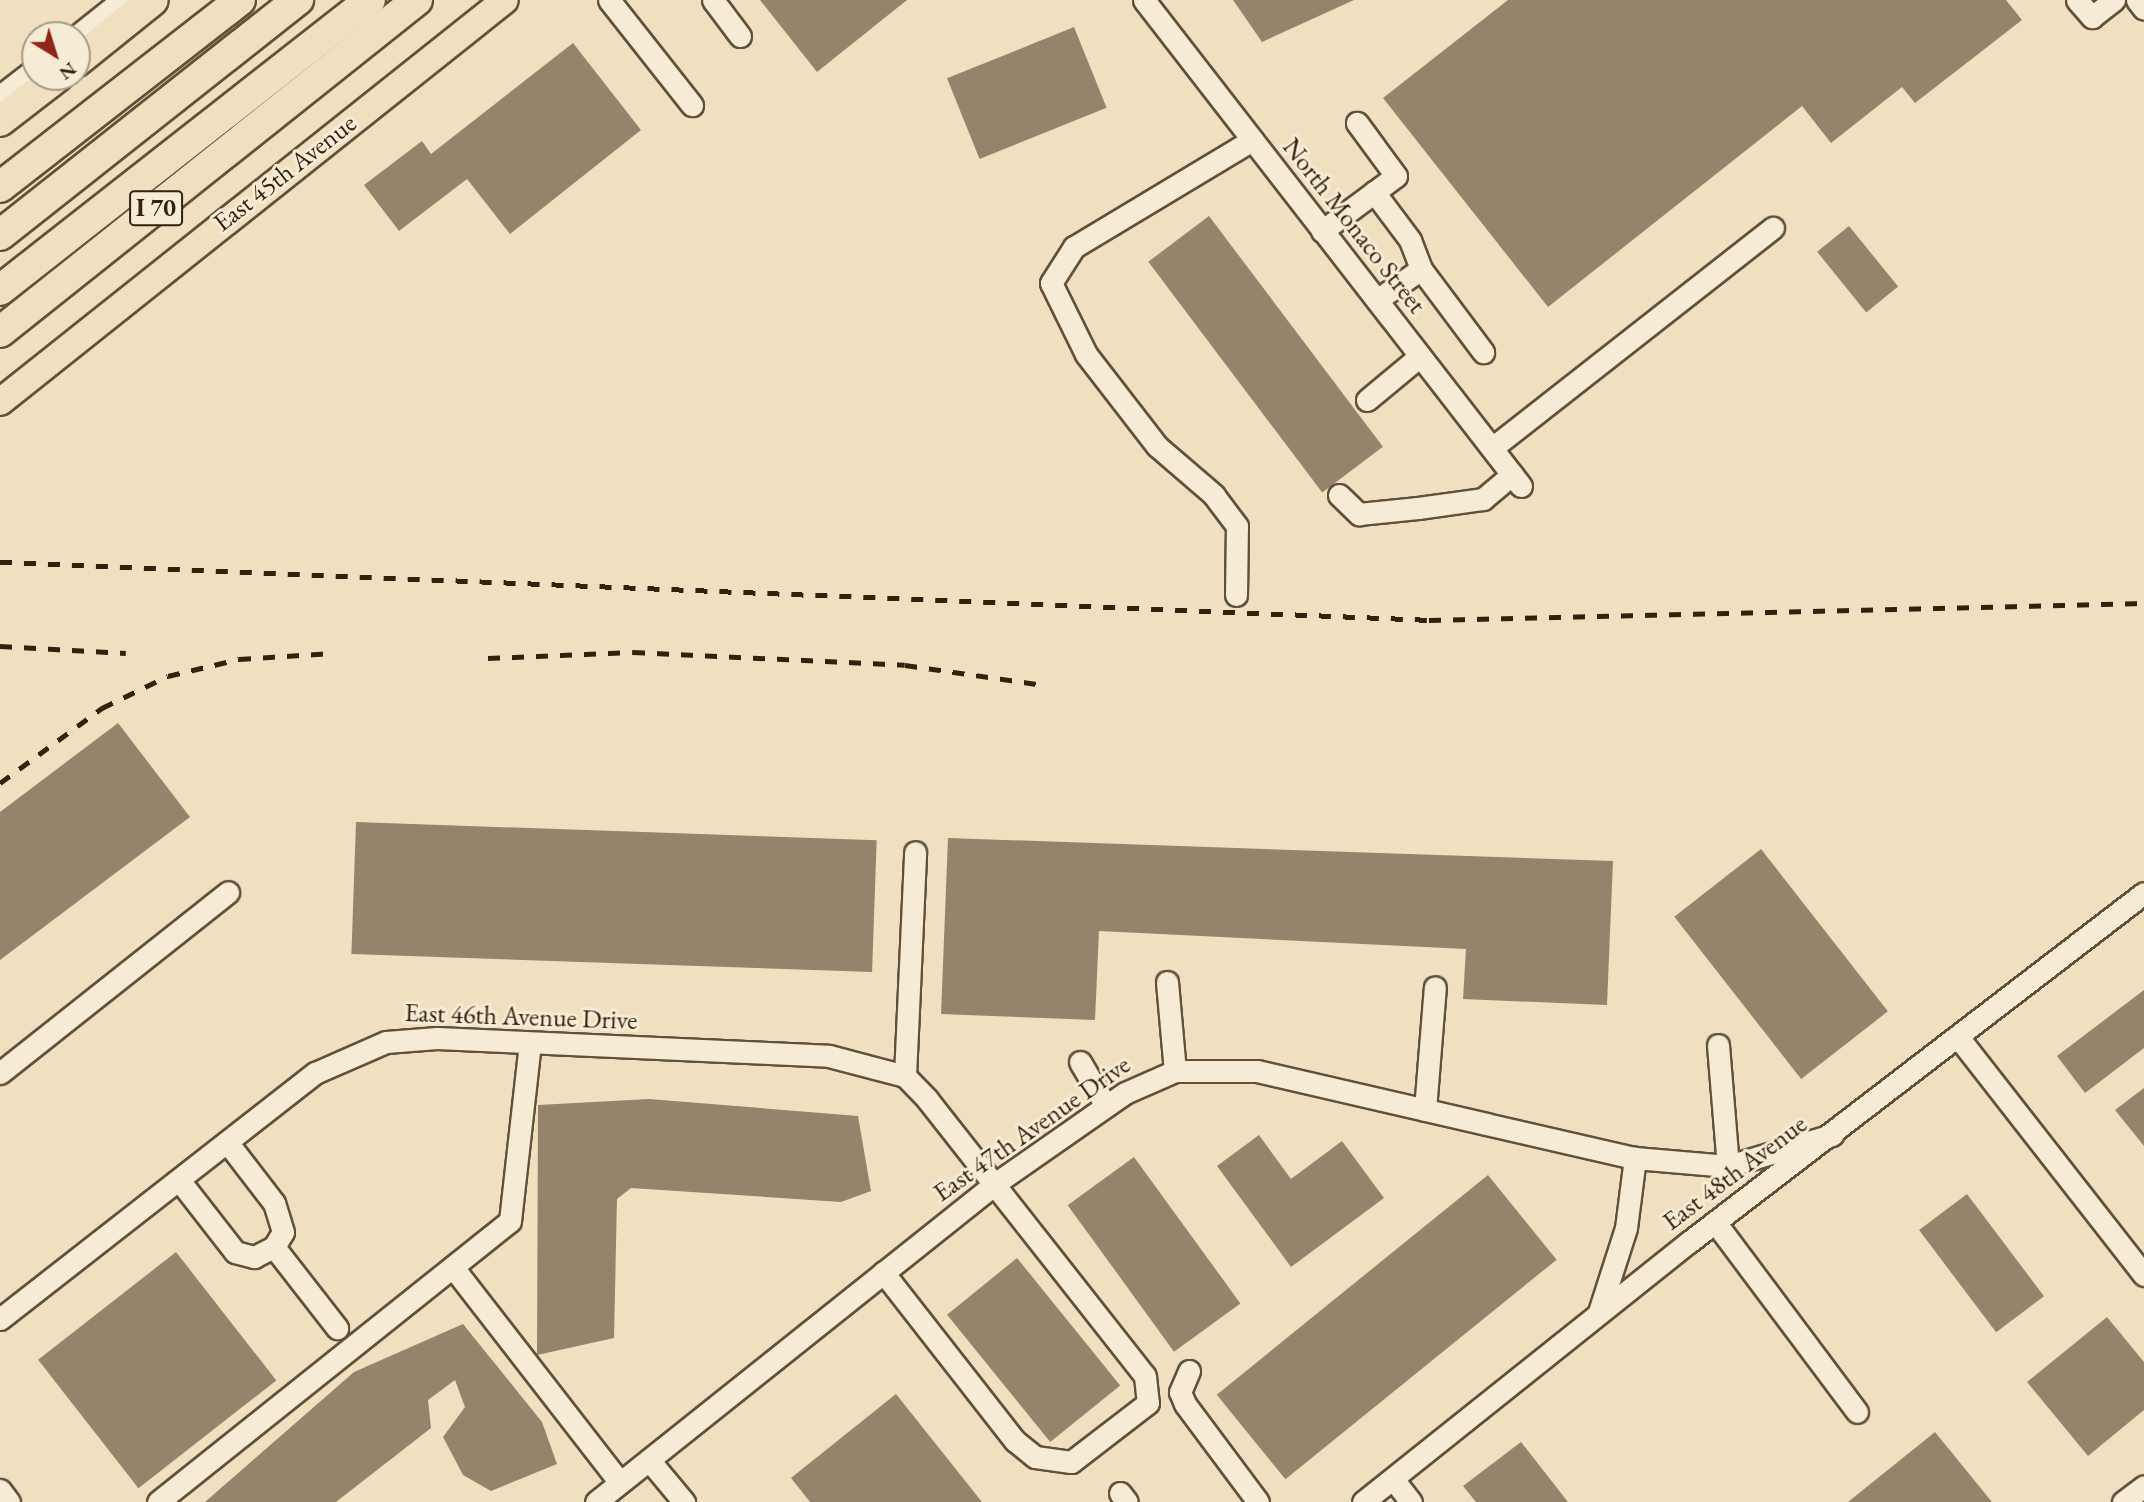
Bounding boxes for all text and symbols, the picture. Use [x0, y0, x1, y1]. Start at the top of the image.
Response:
north arrow [21, 21, 91, 91]
text: N [54, 57, 82, 86]
street label: East 45th Avenue [207, 108, 363, 238]
street label: North Monaco Street [1276, 132, 1432, 320]
road number: I 70 [128, 188, 184, 229]
street label: East 46th Avenue Drive [404, 997, 638, 1037]
street label: East 47th Avenue Drive [928, 1049, 1136, 1209]
street label: East 48th Avenue [1657, 1109, 1813, 1237]

